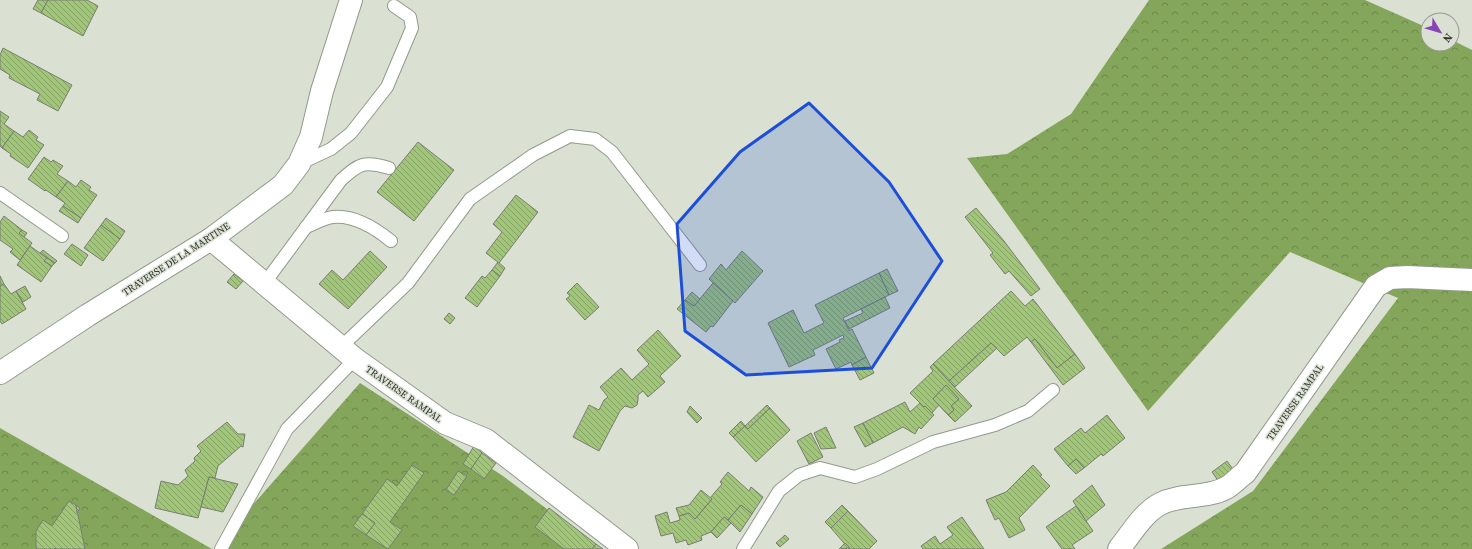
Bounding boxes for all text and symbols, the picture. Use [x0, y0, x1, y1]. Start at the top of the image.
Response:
north arrow [1420, 12, 1460, 52]
text: N [1439, 30, 1456, 46]
street label: TRAVERSE DE LA MARTINE [120, 219, 232, 299]
street label: TRAVERSE RAMPAL [1264, 361, 1326, 443]
street label: TRAVERSE RAMPAL [363, 363, 445, 425]

